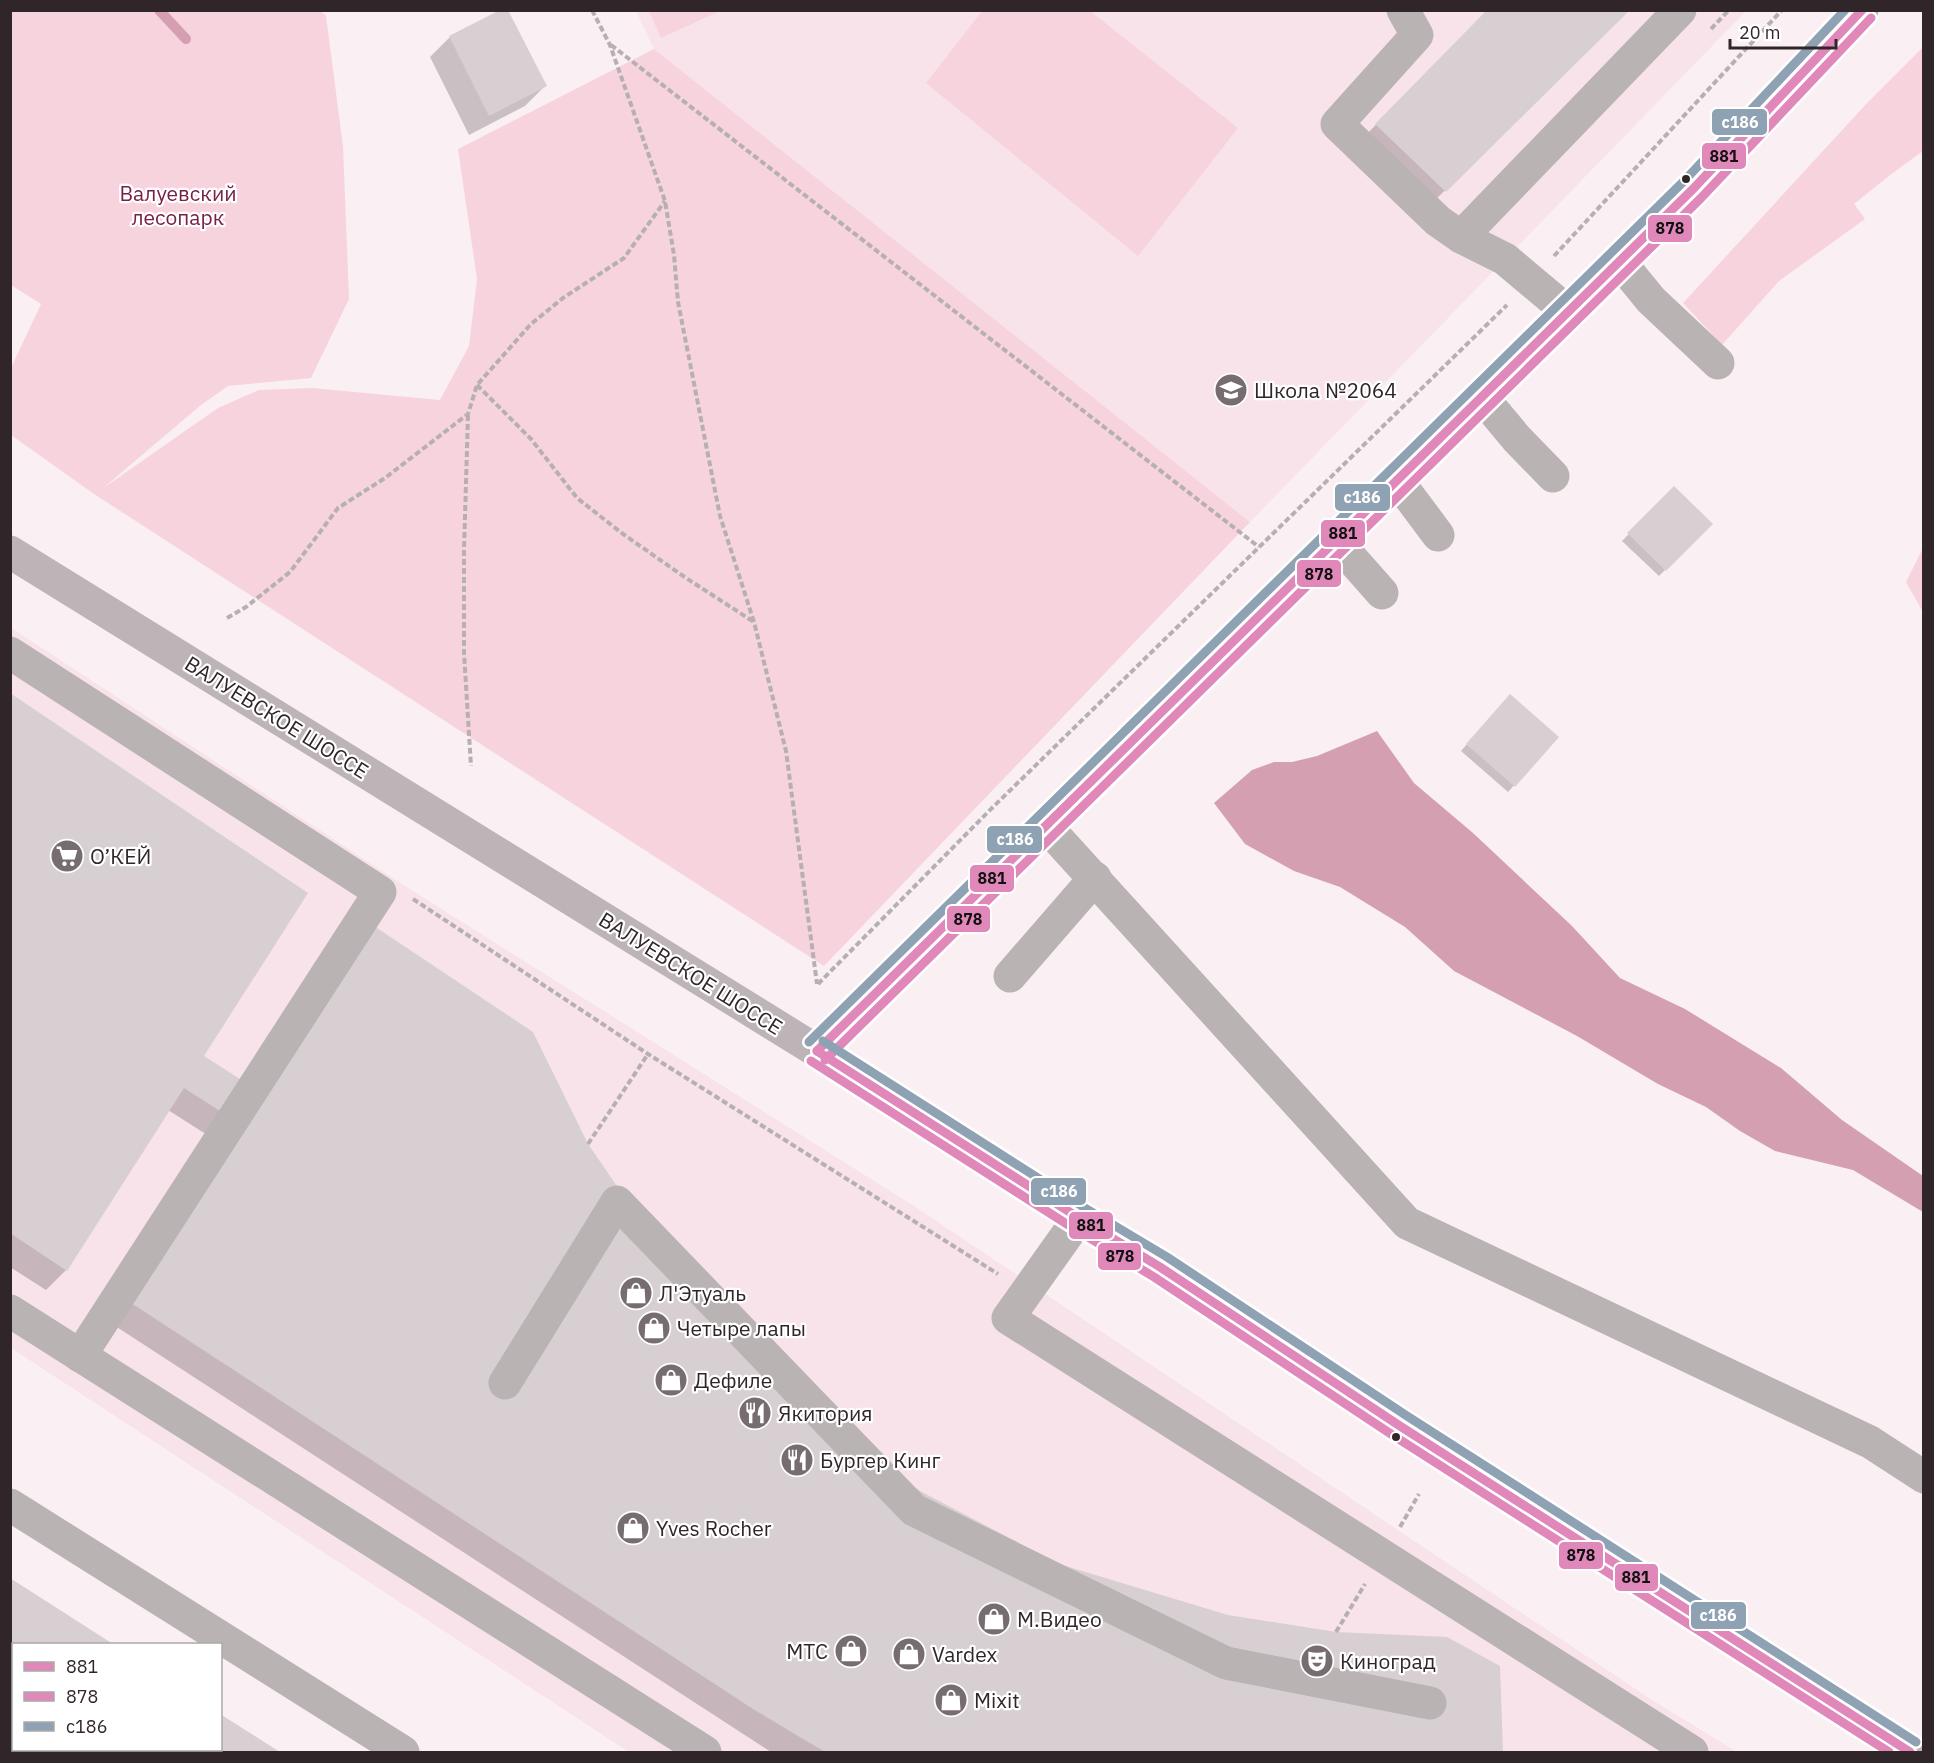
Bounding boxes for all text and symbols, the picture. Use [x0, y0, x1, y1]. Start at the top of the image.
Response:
scale bar [1730, 12, 1836, 50]
text: 20 m [1739, 21, 1781, 44]
line badge: с186 [1711, 108, 1768, 136]
text: с186 [1721, 112, 1759, 132]
line badge: 881 [1701, 142, 1747, 170]
text: 881 [1710, 146, 1739, 166]
unlabelled marker [1680, 173, 1692, 185]
park label: Валуевский лесопарк [119, 179, 237, 231]
line badge: 878 [1647, 214, 1693, 243]
text: 878 [1656, 218, 1684, 238]
school or university icon: Школа №2064 [1213, 372, 1249, 408]
place label: Школа №2064 [1254, 376, 1397, 404]
line badge: с186 [1334, 483, 1391, 512]
text: с186 [1343, 487, 1381, 507]
line badge: 881 [1320, 519, 1366, 548]
text: 881 [1329, 523, 1358, 543]
line badge: 878 [1296, 559, 1342, 588]
text: 878 [1305, 564, 1333, 584]
street label: ВАЛУЕВСКОЕ ШОССЕ [180, 649, 374, 785]
line badge: с186 [986, 825, 1043, 854]
text: с186 [996, 829, 1034, 849]
supermarket icon: О’КЕЙ [49, 838, 85, 874]
place label: О’КЕЙ [90, 842, 151, 870]
line badge: 881 [969, 864, 1015, 893]
text: 881 [978, 868, 1007, 888]
street label: ВАЛУЕВСКОЕ ШОССЕ [594, 905, 788, 1041]
line badge: 878 [946, 905, 991, 933]
text: 878 [954, 909, 982, 929]
line badge: с186 [1030, 1177, 1087, 1206]
text: с186 [1040, 1181, 1078, 1201]
line badge: 881 [1068, 1211, 1114, 1240]
text: 881 [1077, 1215, 1106, 1235]
line badge: 878 [1097, 1242, 1142, 1271]
text: 878 [1106, 1246, 1134, 1266]
shop icon: Л'Этуаль [618, 1275, 654, 1311]
place label: Л'Этуаль [659, 1279, 746, 1307]
shop icon: Четыре лапы [636, 1310, 672, 1346]
place label: Четыре лапы [677, 1314, 806, 1342]
shop icon: Дефиле [653, 1362, 689, 1398]
place label: Дефиле [694, 1366, 772, 1394]
restaurant icon: Якитория [737, 1395, 773, 1431]
place label: Якитория [778, 1399, 873, 1427]
unlabelled marker [1390, 1431, 1402, 1443]
restaurant icon: Бургер Кинг [779, 1442, 815, 1478]
place label: Бургер Кинг [820, 1446, 941, 1474]
shop icon: Yves Rocher [615, 1510, 651, 1546]
place label: Yves Rocher [656, 1514, 772, 1542]
line badge: 878 [1558, 1541, 1604, 1570]
text: 878 [1567, 1545, 1595, 1565]
line badge: 881 [1614, 1563, 1659, 1592]
text: 881 [1622, 1567, 1651, 1587]
shop icon: М.Видео [976, 1601, 1012, 1637]
line badge: с186 [1690, 1601, 1747, 1630]
place label: М.Видео [1017, 1605, 1102, 1633]
text: с186 [1699, 1605, 1737, 1625]
shop icon: МТС [833, 1633, 869, 1669]
shop icon: Vardex [891, 1636, 927, 1672]
place label: МТС [786, 1637, 828, 1665]
place label: Vardex [932, 1640, 997, 1668]
legend [12, 1643, 222, 1751]
theatre icon: Киноград [1299, 1643, 1335, 1679]
place label: Киноград [1340, 1647, 1436, 1675]
text: 881 [66, 1655, 98, 1678]
shop icon: Mixit [933, 1682, 969, 1718]
text: 878 [66, 1685, 98, 1708]
place label: Mixit [974, 1686, 1020, 1714]
text: с186 [66, 1715, 107, 1738]

